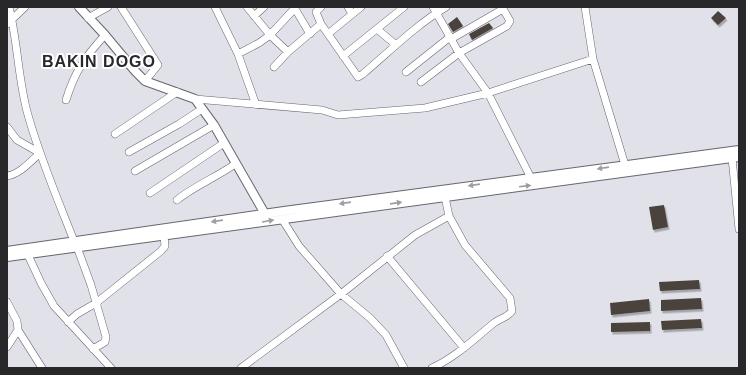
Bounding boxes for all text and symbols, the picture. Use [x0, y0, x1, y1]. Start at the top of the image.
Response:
district label: BAKIN DOGO [42, 53, 156, 70]
one-way arrow [597, 165, 609, 171]
one-way arrow [468, 182, 480, 188]
one-way arrow [519, 183, 531, 190]
one-way arrow [339, 200, 352, 206]
one-way arrow [390, 200, 402, 206]
one-way arrow [211, 218, 223, 224]
one-way arrow [261, 218, 274, 224]

